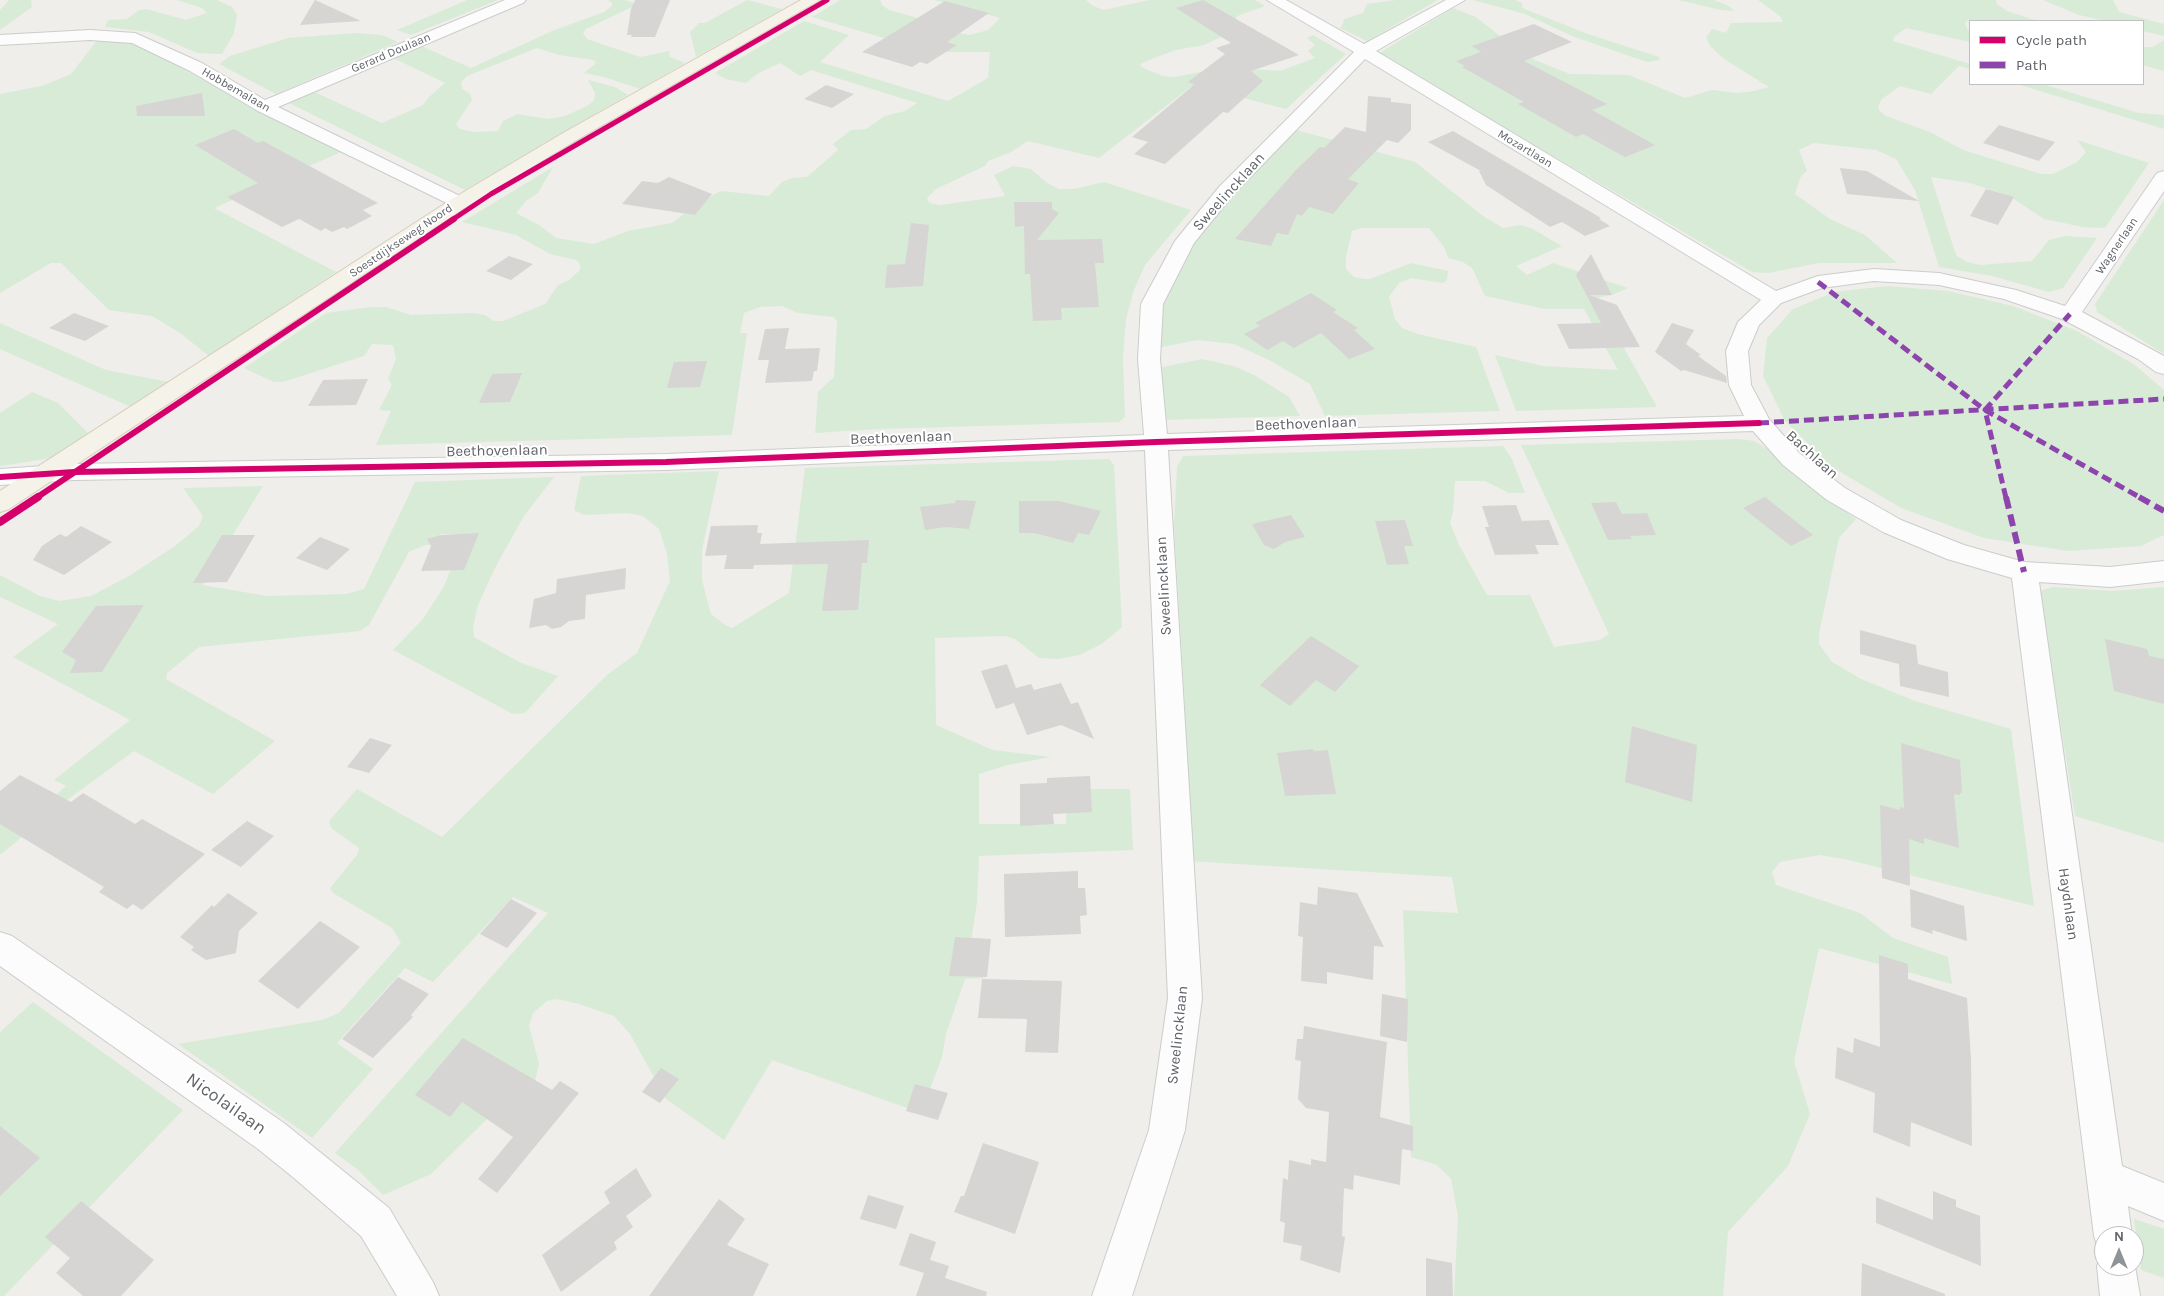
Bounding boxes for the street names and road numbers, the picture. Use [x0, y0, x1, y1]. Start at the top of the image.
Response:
street label: Gerard Doulaan [349, 30, 433, 76]
street label: Hobbemalaan [199, 65, 273, 115]
street label: Mozartlaan [1495, 127, 1555, 171]
street label: Sweelincklaan [1189, 149, 1269, 235]
street label: Soestdijkseweg Noord [347, 201, 455, 281]
street label: Wagnerlaan [2093, 215, 2141, 277]
street label: Beethovenlaan [1255, 413, 1357, 435]
street label: Beethovenlaan [850, 427, 952, 449]
street label: Bachlaan [1782, 427, 1842, 483]
street label: Beethovenlaan [446, 441, 548, 461]
street label: Sweelincklaan [1152, 536, 1176, 636]
street label: Haydnlaan [2054, 867, 2082, 941]
street label: Sweelincklaan [1164, 985, 1192, 1085]
street label: Nicolailaan [182, 1069, 270, 1139]

